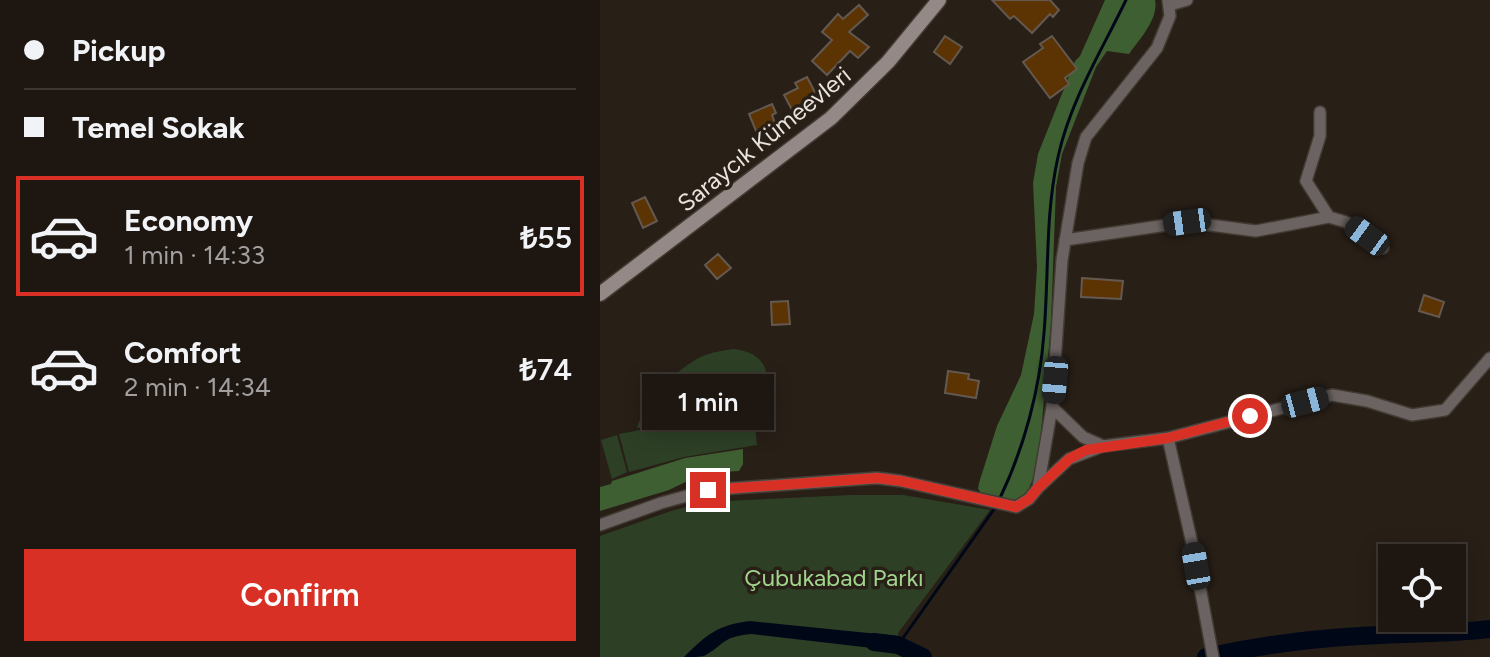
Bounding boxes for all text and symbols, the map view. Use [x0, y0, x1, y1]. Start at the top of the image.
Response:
text: Pickup [72, 32, 166, 69]
street label: Saraycık Kümeevleri [672, 60, 856, 218]
text: Temel Sokak [72, 109, 245, 146]
icon: car [28, 200, 100, 272]
text: Economy [124, 202, 253, 239]
car [1162, 207, 1212, 237]
car [1341, 212, 1393, 260]
text: ₺55 [520, 219, 572, 256]
text: 1 min · 14:33 [124, 239, 265, 271]
icon: car [28, 332, 100, 404]
text: Comfort [124, 334, 242, 371]
text: ₺74 [520, 351, 572, 388]
car [1041, 355, 1069, 405]
text: 2 min · 14:34 [124, 371, 271, 403]
callout: 1 min [642, 374, 774, 430]
car [1279, 384, 1331, 420]
text: 1 min [678, 386, 738, 418]
route start [1232, 398, 1268, 434]
route end [690, 472, 726, 508]
car [1180, 540, 1212, 592]
map controls [1378, 544, 1466, 632]
button: locate [1378, 544, 1466, 632]
button: Confirm [24, 549, 576, 641]
park label: Çubukabad Parkı [744, 563, 924, 592]

